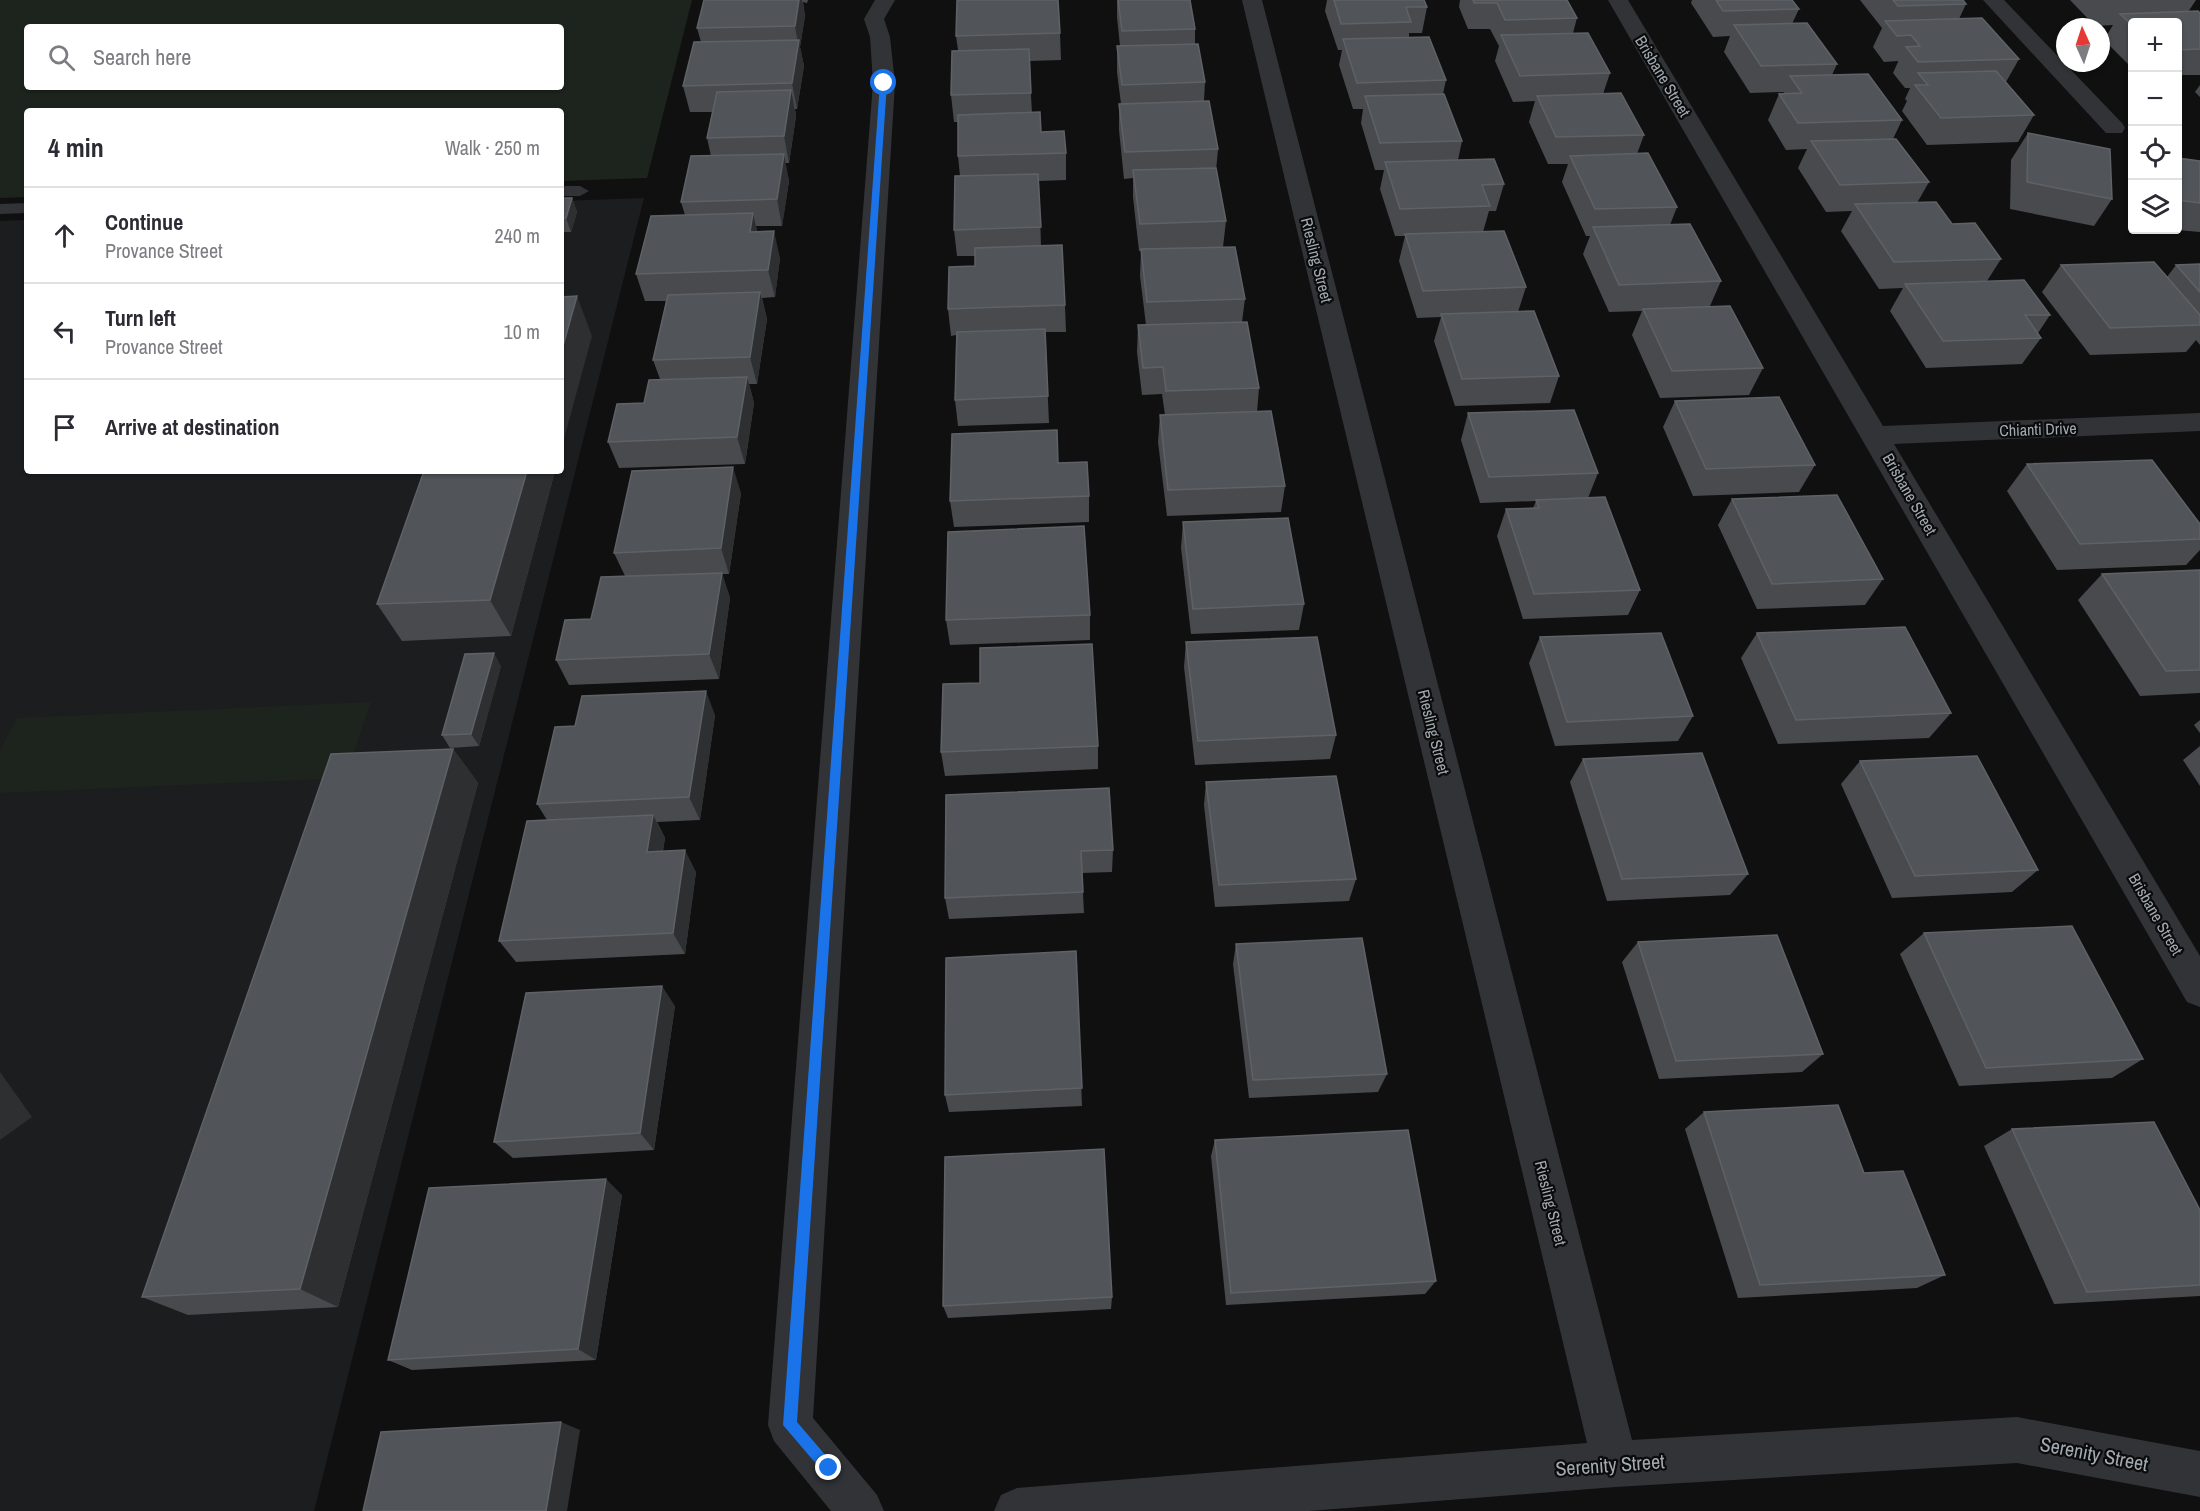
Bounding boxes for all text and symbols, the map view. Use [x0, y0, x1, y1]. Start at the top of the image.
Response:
north arrow [2056, 18, 2110, 72]
map controls [2128, 18, 2182, 234]
button: + [2128, 18, 2182, 72]
search box [24, 24, 564, 90]
street label: Brisbane Street [1630, 31, 1696, 121]
icon: search [45, 41, 78, 74]
text: Search here [93, 42, 191, 72]
route start [870, 69, 896, 95]
button: − [2128, 72, 2182, 126]
button: locate [2128, 126, 2182, 180]
text: 4 min [48, 130, 104, 165]
text: Walk · 250 m [445, 134, 540, 161]
button: layers [2128, 180, 2182, 234]
text: Continue [105, 207, 183, 237]
street label: Riesling Street [1296, 215, 1338, 305]
icon: ahead [48, 219, 81, 252]
text: 240 m [494, 222, 540, 249]
text: Provance Street [105, 237, 223, 264]
text: Turn left [105, 303, 176, 333]
icon: left [48, 315, 81, 348]
text: 10 m [504, 318, 540, 345]
text: Provance Street [105, 333, 223, 360]
icon: arrive [48, 411, 81, 444]
text: Arrive at destination [105, 412, 279, 442]
street label: Chianti Drive [1999, 417, 2077, 441]
street label: Brisbane Street [1878, 449, 1942, 539]
street label: Riesling Street [1413, 687, 1455, 777]
street label: Brisbane Street [2124, 869, 2188, 959]
street label: Riesling Street [1530, 1158, 1572, 1248]
street label: Serenity Street [2038, 1430, 2151, 1477]
street label: Serenity Street [1554, 1447, 1666, 1482]
route end [815, 1454, 841, 1480]

